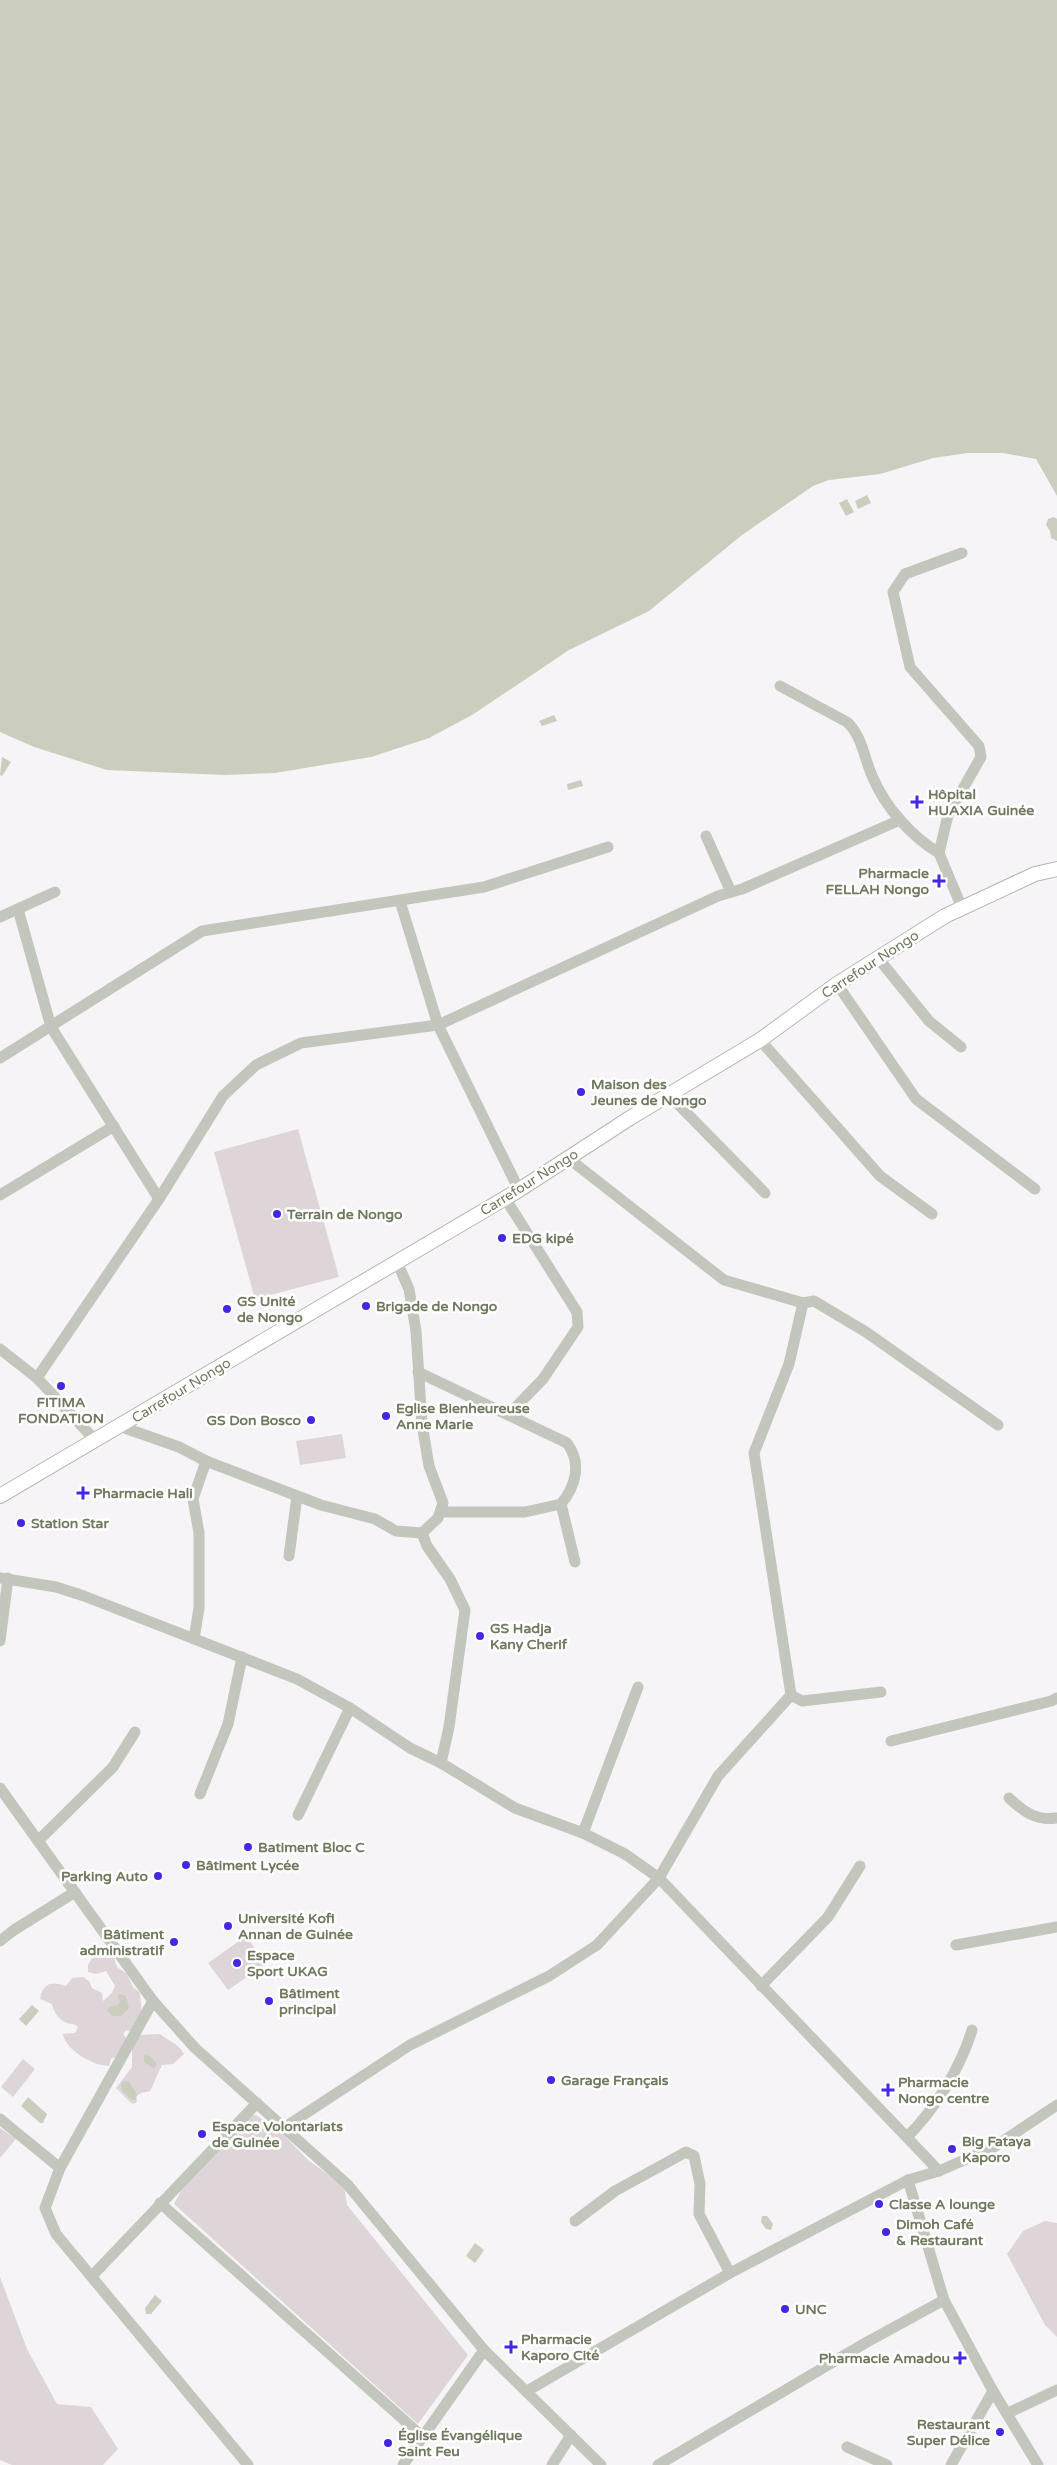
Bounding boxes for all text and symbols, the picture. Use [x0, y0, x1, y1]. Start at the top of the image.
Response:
place label: Hôpital HUAXIA Guinée [928, 786, 1034, 819]
marker: Hôpital HUAXIA Guinée [910, 795, 924, 809]
place label: Pharmacie FELLAH Nongo [826, 865, 929, 898]
marker: Pharmacie FELLAH Nongo [933, 875, 945, 887]
street label: Carrefour Nongo [818, 927, 922, 1002]
place label: Maison des Jeunes de Nongo [590, 1076, 707, 1109]
marker: Maison des Jeunes de Nongo [575, 1086, 587, 1098]
street label: Carrefour Nongo [477, 1145, 581, 1219]
place label: Terrain de Nongo [286, 1206, 403, 1223]
marker: Terrain de Nongo [271, 1208, 283, 1220]
place label: EDG kipé [512, 1230, 574, 1247]
marker: EDG kipé [496, 1232, 508, 1244]
place label: GS Unité de Nongo [237, 1293, 303, 1326]
place label: Brigade de Nongo [376, 1298, 498, 1315]
marker: Brigade de Nongo [360, 1300, 372, 1312]
marker: GS Unité de Nongo [221, 1303, 233, 1315]
street label: Carrefour Nongo [129, 1354, 234, 1427]
marker: FITIMA FONDATION [55, 1380, 67, 1392]
place label: FITIMA FONDATION [18, 1394, 104, 1427]
place label: Eglise Bienheureuse Anne Marie [396, 1400, 530, 1433]
marker: Eglise Bienheureuse Anne Marie [380, 1410, 392, 1422]
place label: GS Don Bosco [206, 1412, 301, 1429]
marker: GS Don Bosco [305, 1414, 317, 1426]
place label: Pharmacie Hali [93, 1485, 193, 1502]
marker: Pharmacie Hali [77, 1487, 89, 1499]
place label: Station Star [31, 1515, 109, 1532]
marker: Station Star [15, 1517, 27, 1529]
place label: GS Hadja Kany Cherif [490, 1620, 568, 1653]
marker: GS Hadja Kany Cherif [474, 1630, 486, 1642]
place label: Batiment Bloc C [258, 1839, 365, 1856]
marker: Batiment Bloc C [242, 1841, 254, 1853]
place label: Bâtiment Lycée [196, 1857, 299, 1874]
marker: Bâtiment Lycée [180, 1859, 192, 1871]
place label: Parking Auto [61, 1868, 148, 1885]
marker: Parking Auto [152, 1870, 164, 1882]
place label: Université Kofi Annan de Guinée [238, 1910, 353, 1943]
marker: Université Kofi Annan de Guinée [222, 1920, 234, 1932]
place label: Bâtiment administratif [80, 1926, 165, 1959]
marker: Bâtiment administratif [168, 1936, 180, 1948]
place label: Espace Sport UKAG [247, 1947, 328, 1980]
marker: Espace Sport UKAG [231, 1957, 243, 1969]
place label: Bâtiment principal [279, 1985, 340, 2018]
marker: Bâtiment principal [263, 1995, 275, 2007]
place label: Garage Français [561, 2072, 669, 2089]
marker: Garage Français [545, 2074, 557, 2086]
place label: Pharmacie Nongo centre [898, 2074, 989, 2107]
marker: Pharmacie Nongo centre [882, 2084, 894, 2096]
place label: Espace Volontariats de Guinée [212, 2118, 343, 2151]
marker: Espace Volontariats de Guinée [196, 2128, 208, 2140]
place label: Big Fataya Kaporo [962, 2133, 1031, 2166]
marker: Big Fataya Kaporo [946, 2143, 958, 2155]
place label: Classe A lounge [889, 2196, 995, 2213]
marker: Classe A lounge [873, 2198, 885, 2210]
place label: Dimoh Café & Restaurant [896, 2216, 984, 2249]
marker: Dimoh Café & Restaurant [880, 2226, 892, 2238]
place label: UNC [795, 2301, 827, 2318]
marker: UNC [779, 2303, 791, 2315]
place label: Pharmacie Kaporo Cité [521, 2331, 599, 2364]
marker: Pharmacie Kaporo Cité [505, 2341, 517, 2353]
place label: Pharmacie Amadou [819, 2350, 950, 2367]
marker: Pharmacie Amadou [954, 2352, 966, 2364]
place label: Restaurant Super Délice [907, 2416, 991, 2449]
marker: Restaurant Super Délice [994, 2426, 1006, 2438]
place label: Église Évangélique Saint Feu [398, 2427, 522, 2460]
marker: Église Évangélique Saint Feu [382, 2437, 394, 2449]

